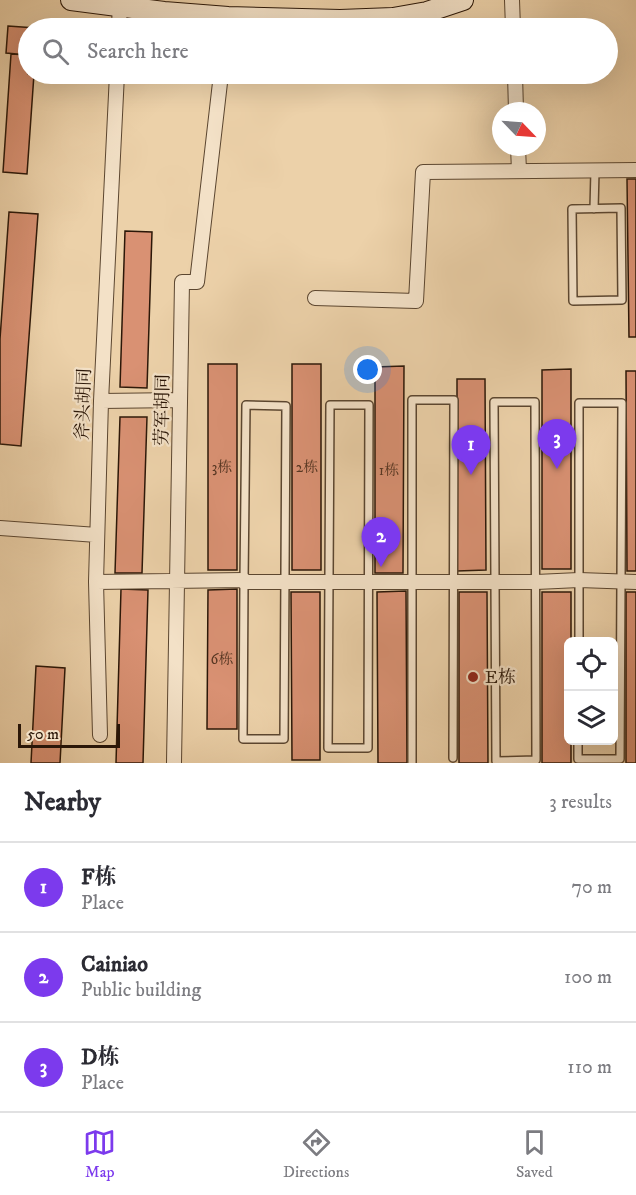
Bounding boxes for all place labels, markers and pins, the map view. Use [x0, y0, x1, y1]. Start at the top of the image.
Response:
pin: 3 [538, 420, 576, 469]
pin: 1 [452, 426, 490, 475]
pin: 2 [362, 518, 400, 567]
place label: E栋 [485, 667, 516, 689]
marker: E栋 [466, 670, 480, 684]

